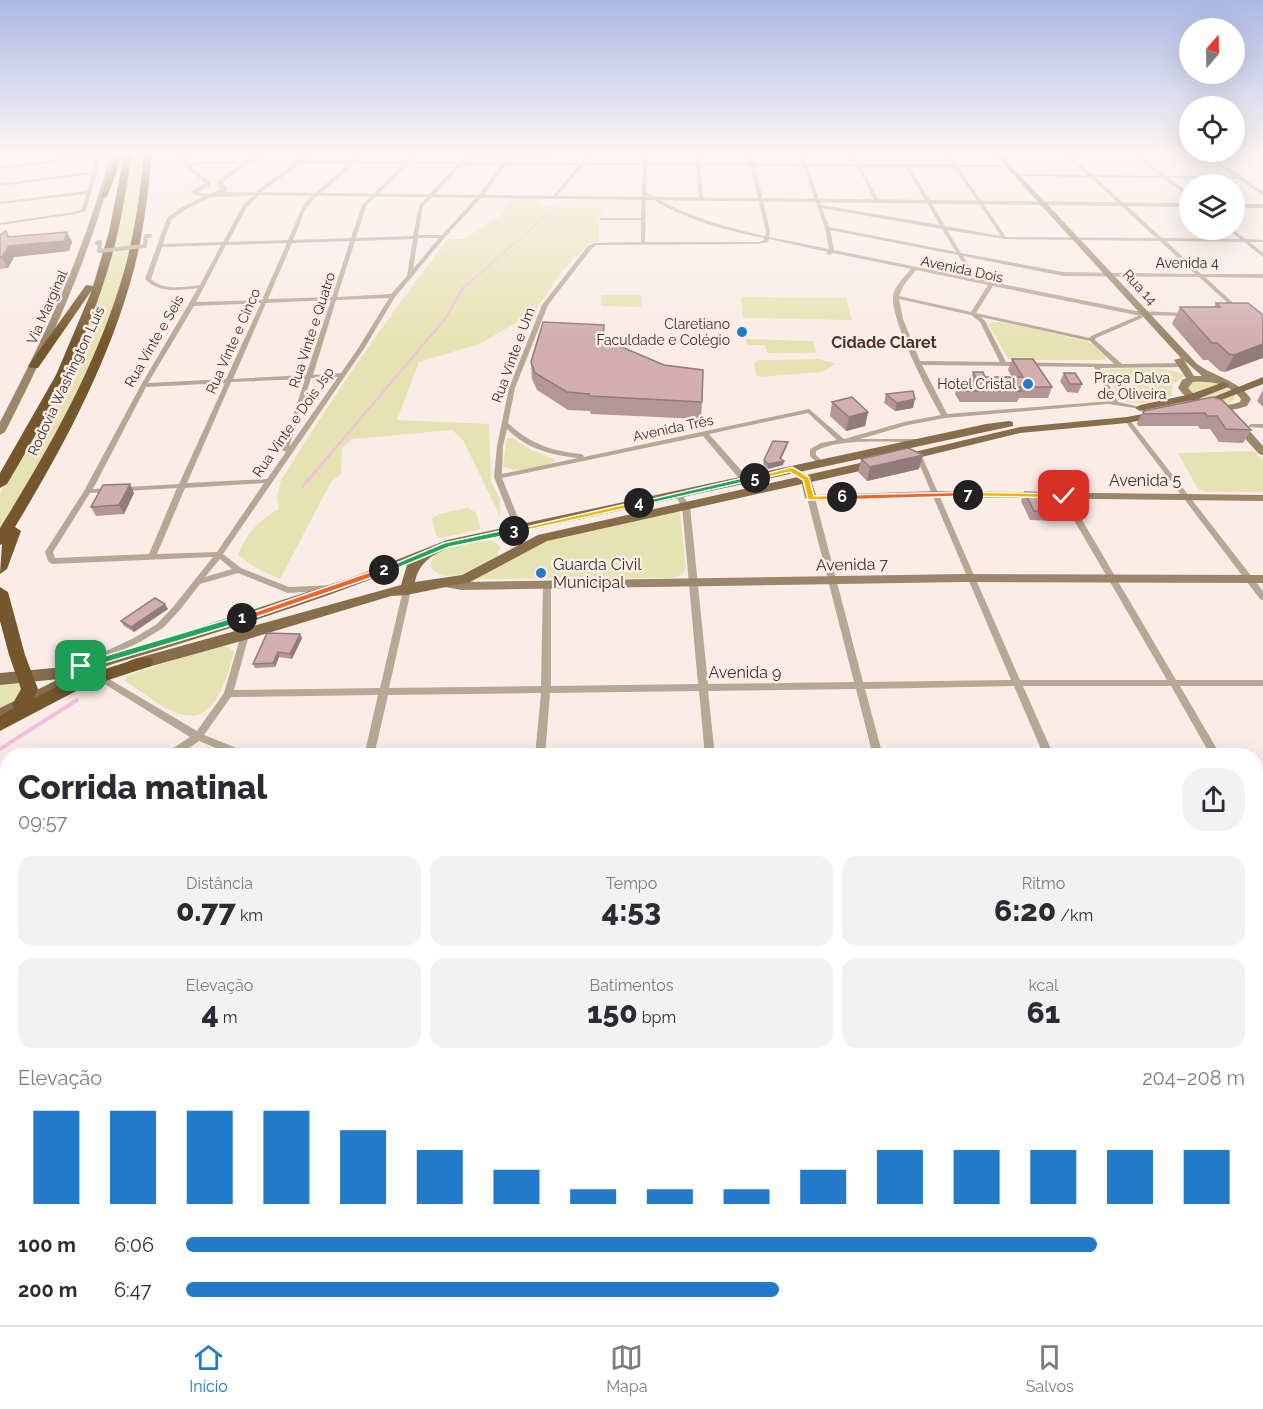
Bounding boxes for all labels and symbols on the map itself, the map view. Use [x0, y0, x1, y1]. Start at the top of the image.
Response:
north arrow [1179, 18, 1245, 84]
street label: Avenida Dois [919, 252, 1005, 286]
street label: Avenida 4 [1155, 255, 1219, 271]
street label: Rua 14 [1120, 266, 1160, 308]
street label: Via Marginal [23, 267, 71, 347]
street label: Rua Vinte e Quatro [286, 270, 338, 390]
street label: Rua Vinte e Cinco [203, 286, 263, 396]
street label: Rua Vinte e Seis [121, 292, 187, 390]
street label: Rodovia Washington Luís [24, 304, 108, 458]
street label: Rua Vinte e Um [488, 305, 538, 405]
place label: Claretiano Faculdade e Colégio [597, 316, 730, 348]
marker: Claretiano Faculdade e Colégio [735, 325, 749, 339]
district label: Cidade Claret [831, 333, 937, 352]
street label: Rua Vinte e Dois Jsp [249, 364, 337, 480]
park label: Praça Dalva de Oliveira [1094, 370, 1170, 402]
place label: Hotel Cristal [937, 376, 1016, 392]
marker: Hotel Cristal [1021, 377, 1035, 391]
street label: Avenida Três [631, 412, 715, 444]
pin: 5 [740, 463, 770, 493]
pin [1038, 470, 1089, 521]
street label: Avenida 5 [1109, 471, 1181, 490]
pin: 7 [953, 480, 983, 510]
pin: 6 [827, 482, 857, 512]
pin: 4 [624, 488, 654, 518]
pin: 3 [499, 516, 529, 546]
street label: Avenida 7 [816, 554, 889, 575]
pin: 2 [369, 555, 399, 585]
place label: Guarda Civil Municipal [553, 555, 642, 592]
marker: Guarda Civil Municipal [534, 566, 548, 580]
pin: 1 [227, 603, 257, 633]
pin [55, 640, 106, 691]
street label: Avenida 9 [709, 663, 781, 682]

